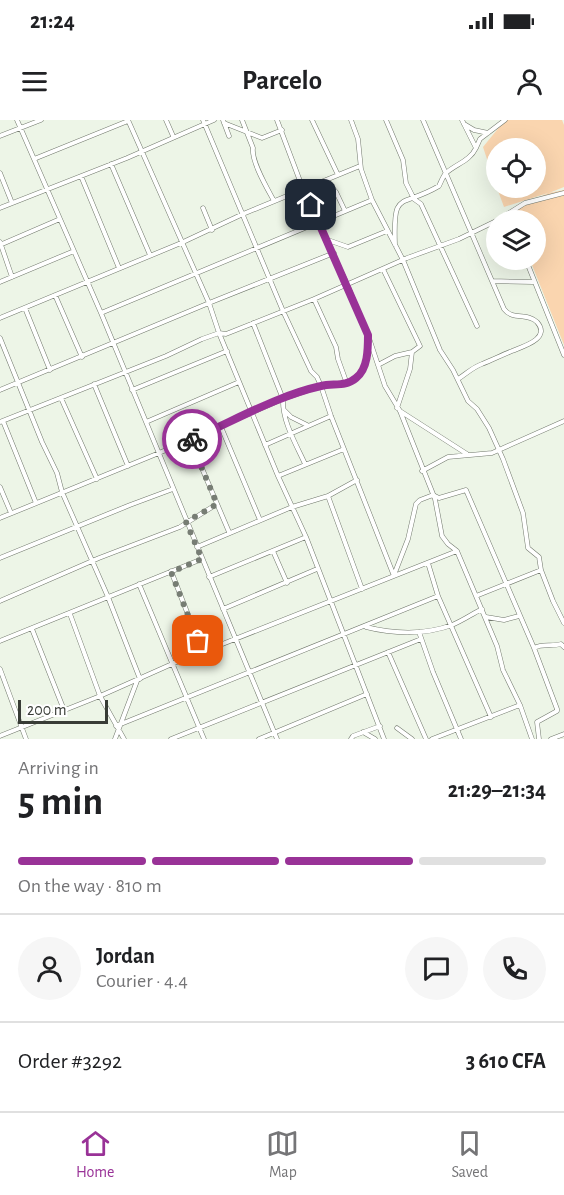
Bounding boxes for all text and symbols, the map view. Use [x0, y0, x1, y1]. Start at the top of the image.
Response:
text: 21:24 [30, 10, 75, 32]
icon: menu [18, 65, 51, 98]
icon: person [513, 65, 546, 98]
text: Parcelo [242, 67, 322, 94]
map controls [486, 138, 546, 270]
button: locate [486, 138, 546, 198]
pin [285, 179, 336, 230]
icon: home [294, 188, 327, 221]
button: layers [486, 210, 546, 270]
courier [162, 409, 222, 469]
icon: bike [176, 423, 209, 456]
pin [172, 615, 223, 666]
icon: bag [181, 624, 214, 657]
scale bar [18, 697, 108, 724]
text: 200 m [27, 702, 67, 718]
text: Arriving in [18, 758, 99, 778]
text: 21:29–21:34 [448, 779, 546, 801]
text: 5 min [18, 783, 103, 822]
text: On the way · 810 m [18, 876, 162, 896]
button: person [18, 937, 81, 1000]
button: chat [405, 937, 468, 1000]
button: phone [483, 937, 546, 1000]
text: Jordan [96, 945, 155, 967]
text: Courier · 4.4 [96, 971, 188, 991]
text: Order #3292 [18, 1050, 122, 1072]
text: 3 610 CFA [466, 1050, 546, 1072]
tab: Home [76, 1127, 114, 1182]
tab: Map [266, 1127, 299, 1182]
tab: Saved [451, 1127, 488, 1182]

